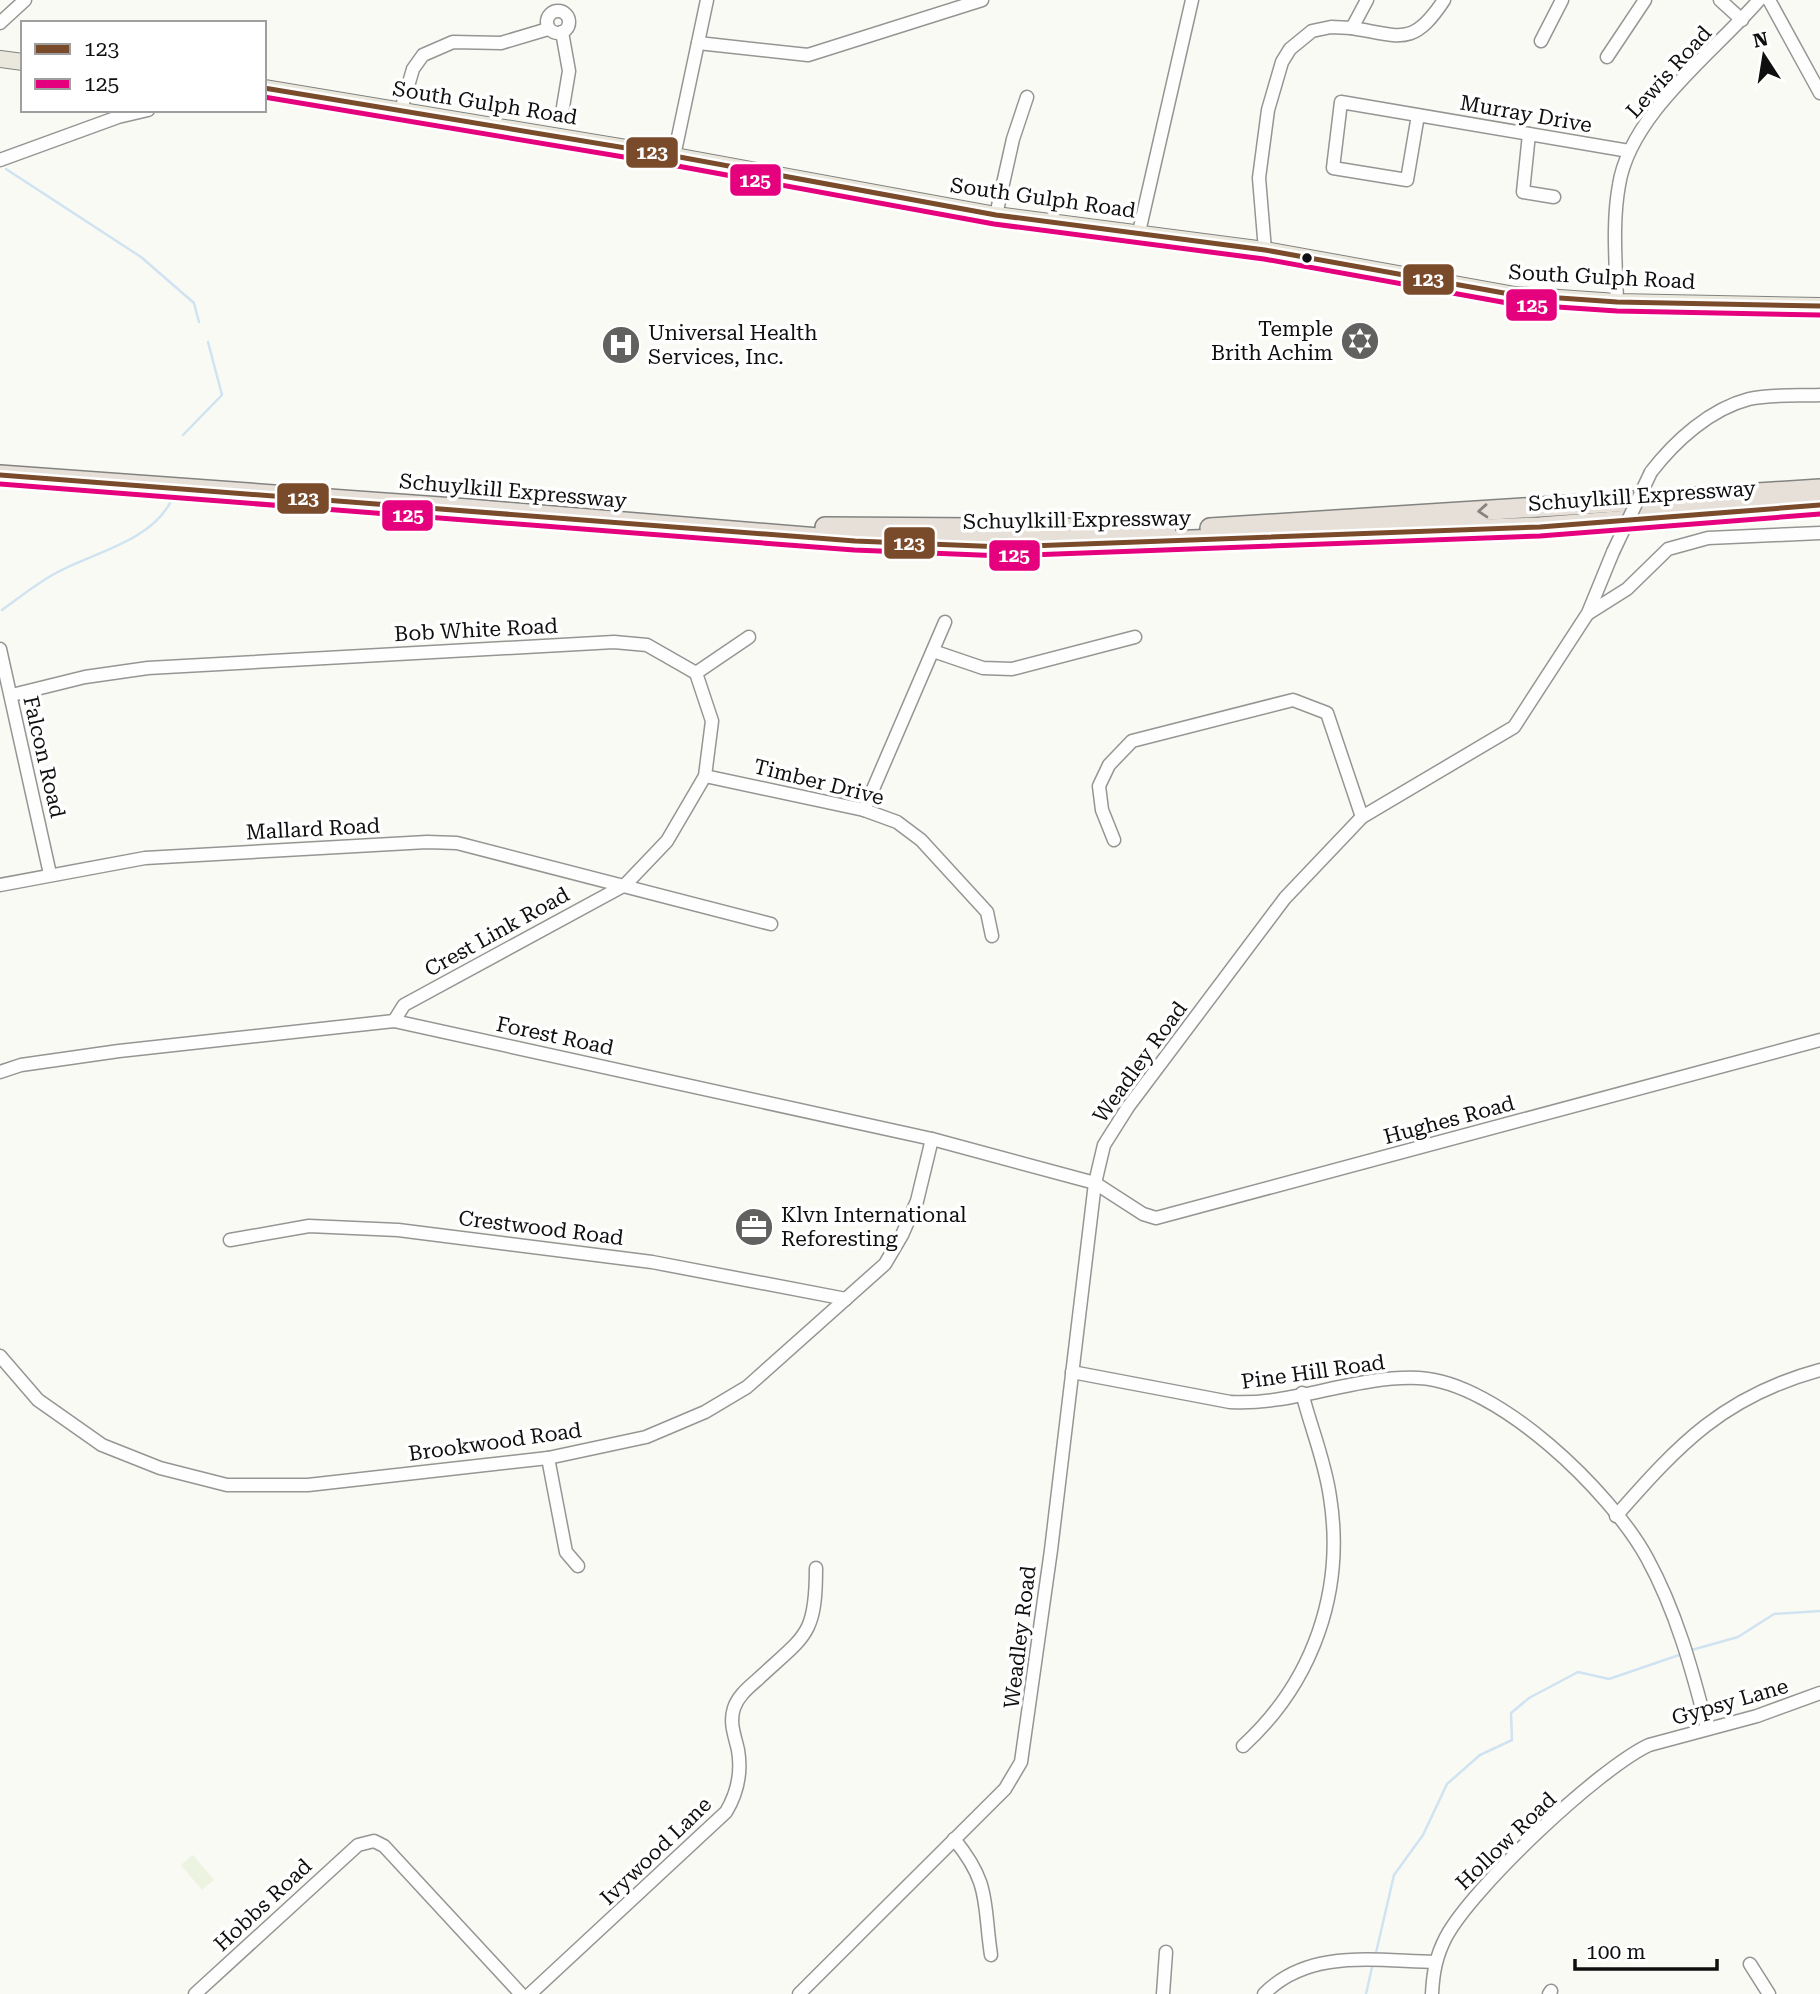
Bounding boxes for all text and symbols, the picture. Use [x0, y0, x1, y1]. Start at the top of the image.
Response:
legend [21, 21, 266, 112]
street label: Lewis Road [1621, 21, 1717, 123]
north arrow [1729, 21, 1799, 91]
text: N [1751, 27, 1770, 53]
text: 123 [84, 37, 119, 61]
text: 125 [84, 72, 119, 96]
street label: South Gulph Road [391, 77, 580, 130]
street label: Murray Drive [1458, 91, 1594, 137]
line badge: 123 [625, 136, 679, 169]
text: 123 [636, 141, 668, 164]
line badge: 125 [729, 163, 782, 197]
text: 125 [739, 169, 771, 192]
street label: South Gulph Road [949, 173, 1138, 223]
unlabelled marker [1300, 251, 1314, 265]
street label: South Gulph Road [1508, 260, 1696, 294]
line badge: 123 [1402, 263, 1455, 296]
text: 123 [1412, 268, 1444, 291]
line badge: 125 [1505, 288, 1558, 322]
text: 125 [1516, 294, 1548, 317]
place label: Temple Brith Achim [1211, 317, 1333, 365]
synagogue icon: Temple Brith Achim [1339, 320, 1381, 362]
place label: Universal Health Services, Inc. [648, 321, 818, 369]
hospital icon: Universal Health Services, Inc. [600, 324, 642, 366]
street label: Schuylkill Expressway [398, 469, 628, 513]
street label: Schuylkill Expressway [1527, 476, 1757, 516]
line badge: 123 [276, 482, 330, 515]
text: 123 [287, 487, 319, 510]
line badge: 125 [381, 499, 434, 532]
one-way arrow [1477, 503, 1488, 518]
text: 125 [392, 504, 424, 527]
street label: Schuylkill Expressway [963, 506, 1192, 534]
line badge: 123 [883, 526, 936, 560]
text: 123 [893, 532, 925, 555]
line badge: 125 [988, 539, 1041, 572]
text: 125 [998, 544, 1030, 567]
street label: Bob White Road [394, 614, 559, 646]
street label: Falcon Road [18, 694, 70, 821]
street label: Timber Drive [751, 754, 887, 810]
street label: Mallard Road [245, 813, 381, 844]
street label: Crest Link Road [421, 882, 574, 982]
street label: Weadley Road [1088, 996, 1192, 1127]
street label: Forest Road [494, 1012, 616, 1060]
street label: Hughes Road [1381, 1091, 1518, 1149]
place label: Klvn International Reforesting [781, 1203, 967, 1251]
street label: Crestwood Road [457, 1206, 625, 1250]
office icon: Klvn International Reforesting [733, 1206, 775, 1248]
street label: Pine Hill Road [1240, 1350, 1387, 1394]
street label: Brookwood Road [407, 1418, 584, 1466]
street label: Weadley Road [999, 1564, 1041, 1710]
street label: Gypsy Lane [1669, 1674, 1791, 1730]
street label: Hollow Road [1451, 1787, 1561, 1895]
street label: Ivywood Lane [596, 1792, 716, 1910]
street label: Hobbs Road [209, 1854, 317, 1956]
scale bar [1575, 1927, 1717, 1971]
text: 100 m [1586, 1940, 1646, 1964]

